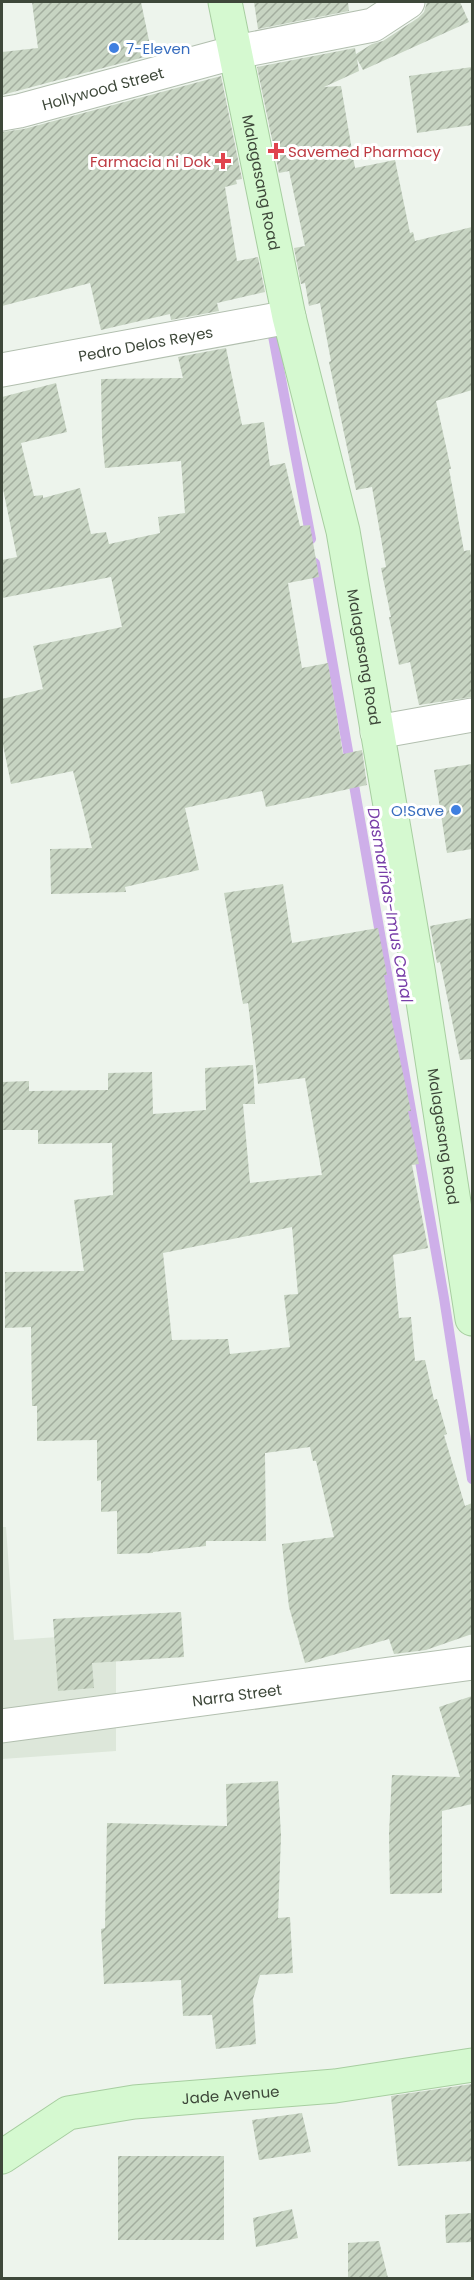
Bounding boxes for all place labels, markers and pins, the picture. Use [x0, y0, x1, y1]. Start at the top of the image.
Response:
place label: 7-Eleven [126, 38, 190, 59]
marker: 7-Eleven [107, 41, 121, 55]
place label: Savemed Pharmacy [288, 141, 441, 162]
marker: Savemed Pharmacy [269, 144, 283, 158]
place label: Farmacia ni Dok [90, 151, 211, 172]
marker: Farmacia ni Dok [216, 154, 230, 168]
place label: O!Save [391, 800, 444, 821]
marker: O!Save [449, 803, 463, 817]

